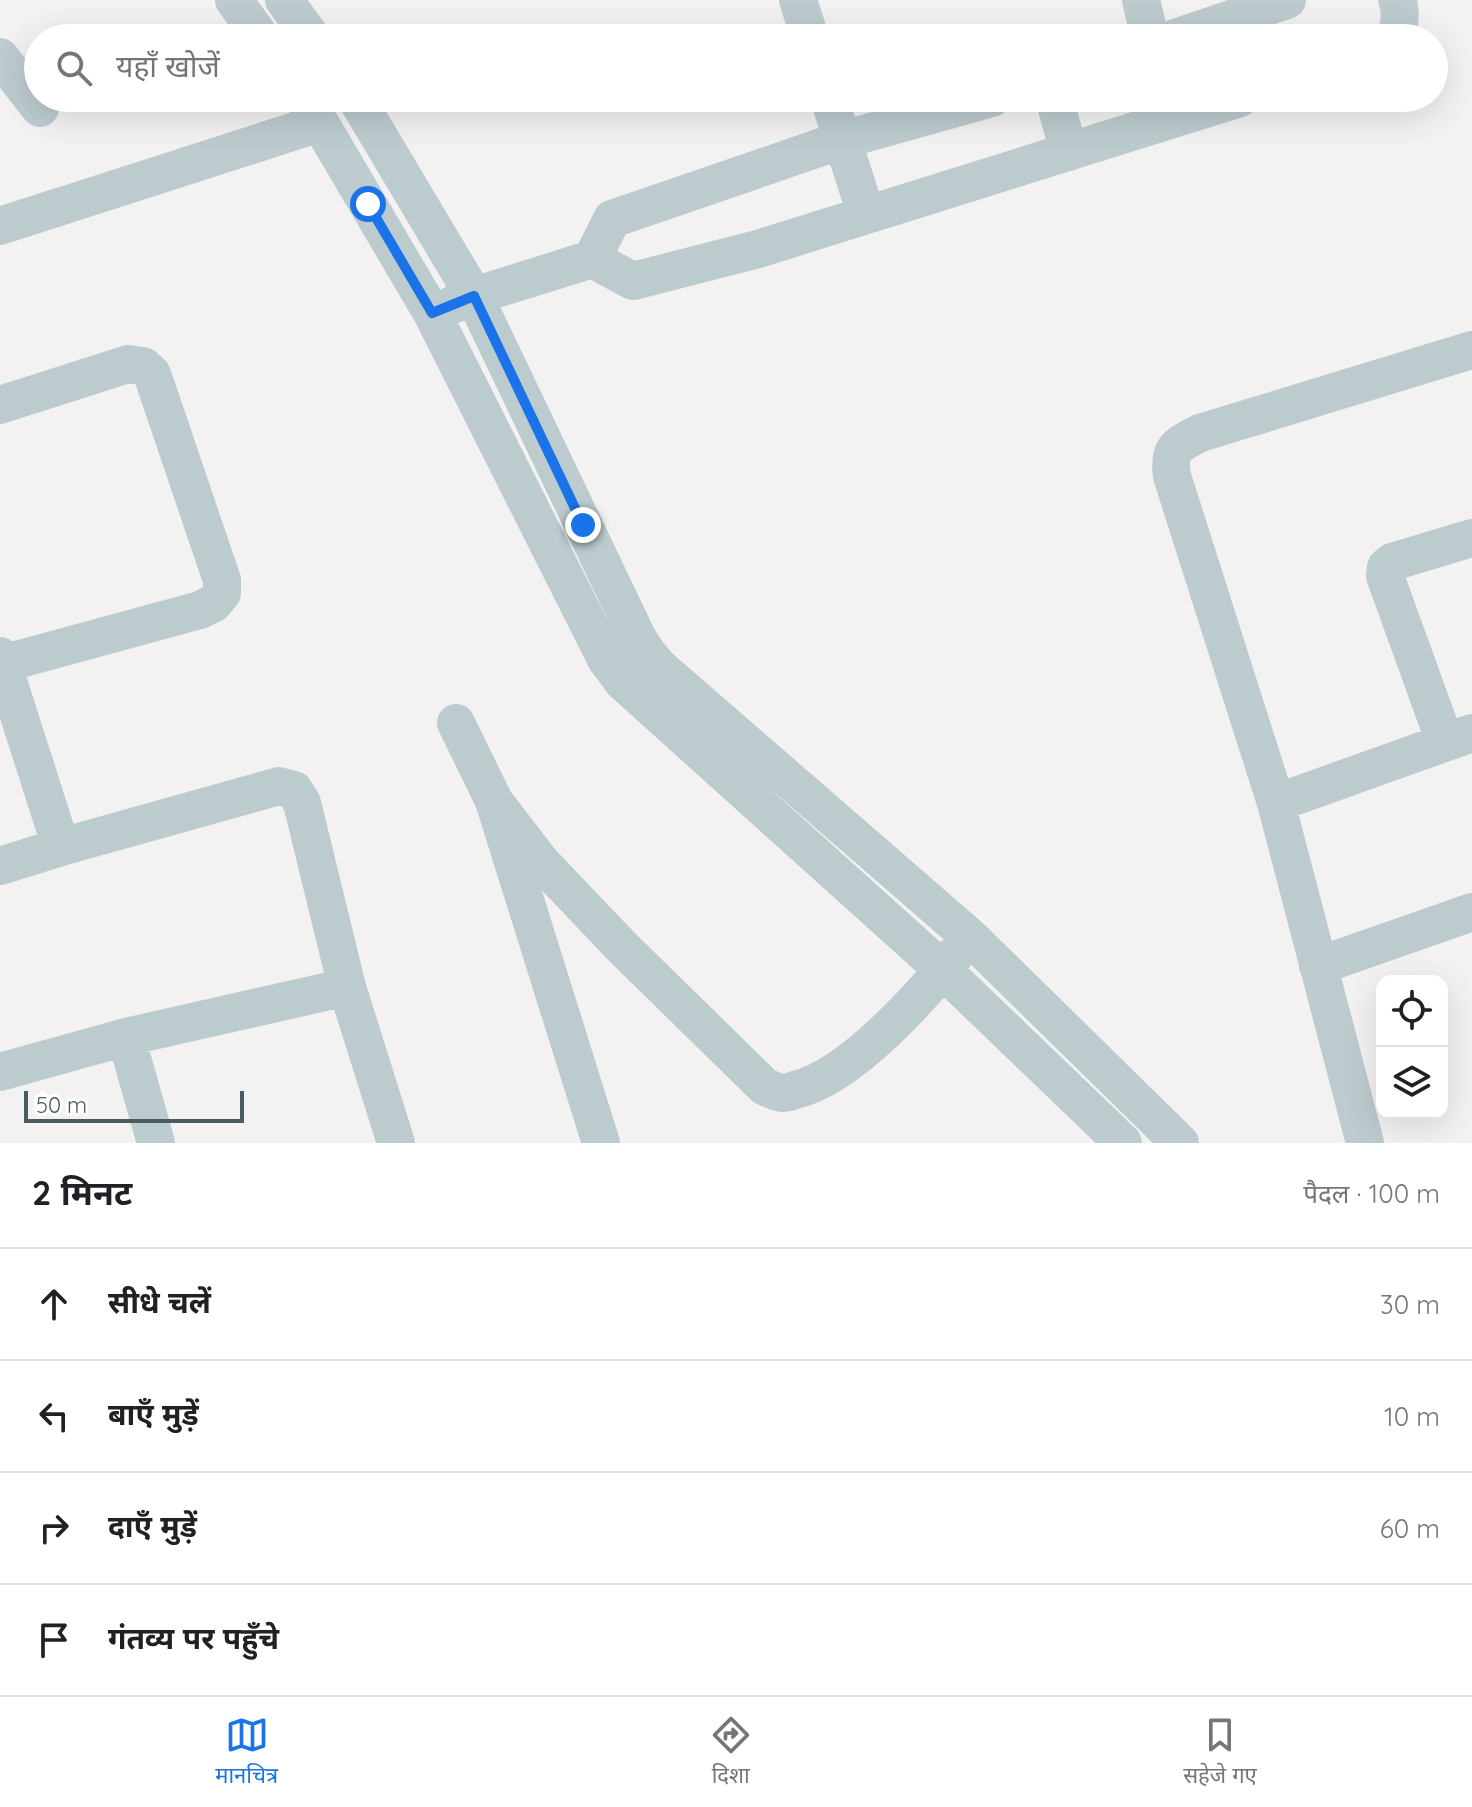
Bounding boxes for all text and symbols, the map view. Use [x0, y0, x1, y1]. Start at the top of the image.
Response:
search box [24, 24, 1448, 112]
icon: search [52, 46, 96, 90]
text: यहाँ खोजें [116, 47, 220, 85]
route start [350, 186, 386, 222]
route end [565, 507, 601, 543]
map controls [1376, 975, 1448, 1119]
button: locate [1376, 975, 1448, 1047]
button: layers [1376, 1047, 1448, 1119]
scale bar [24, 1087, 244, 1123]
text: 50 m [36, 1091, 87, 1119]
text: 2 मिनट [32, 1171, 132, 1214]
text: पैदल · 100 m [1303, 1177, 1440, 1210]
icon: ahead [32, 1282, 76, 1326]
text: सीधे चलें [108, 1283, 211, 1321]
text: 30 m [1380, 1288, 1440, 1321]
icon: left [32, 1394, 76, 1438]
text: बाएँ मुड़ें [108, 1395, 199, 1433]
text: 10 m [1384, 1400, 1440, 1433]
icon: right [32, 1506, 76, 1550]
text: दाएँ मुड़ें [108, 1507, 197, 1545]
text: 60 m [1380, 1512, 1440, 1545]
icon: arrive [32, 1618, 76, 1662]
text: गंतव्य पर पहुँचे [108, 1619, 279, 1657]
tab: मानचित्र [215, 1713, 278, 1792]
tab: दिशा [709, 1713, 753, 1792]
tab: सहेजे गए [1183, 1713, 1257, 1792]

